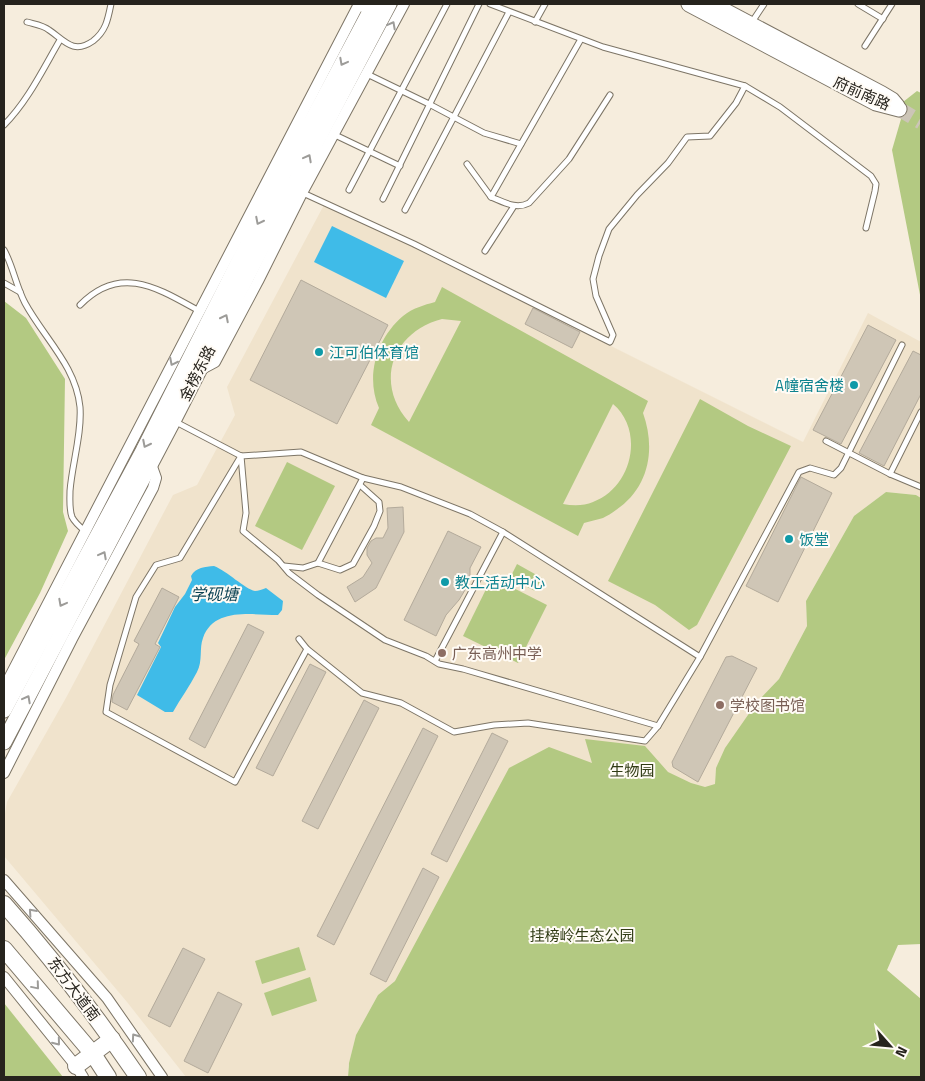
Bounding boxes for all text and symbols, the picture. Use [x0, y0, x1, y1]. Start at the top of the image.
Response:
one-way arrow [386, 21, 396, 30]
one-way arrow [339, 57, 349, 66]
street label: 府前南路 [830, 70, 894, 116]
one-way arrow [302, 154, 312, 163]
one-way arrow [255, 216, 265, 225]
one-way arrow [219, 314, 229, 323]
street label: 金榜东路 [173, 341, 221, 405]
place label: 江可伯体育馆 [329, 341, 419, 364]
marker: 江可伯体育馆 [313, 346, 325, 358]
one-way arrow [169, 357, 179, 366]
place label: A幢宿舍楼 [775, 374, 844, 397]
marker: A幢宿舍楼 [848, 379, 860, 391]
one-way arrow [142, 439, 152, 448]
place label: 饭堂 [799, 528, 829, 551]
marker: 饭堂 [783, 533, 795, 545]
one-way arrow [97, 552, 107, 561]
place label: 教工活动中心 [455, 571, 545, 594]
marker: 教工活动中心 [439, 576, 451, 588]
water label: 学砚塘 [190, 582, 241, 606]
one-way arrow [58, 598, 68, 607]
place label: 广东高州中学 [452, 642, 542, 665]
marker: 广东高州中学 [436, 647, 448, 659]
place label: 学校图书馆 [730, 694, 805, 717]
one-way arrow [21, 695, 31, 704]
marker: 学校图书馆 [714, 699, 726, 711]
park label: 生物园 [609, 759, 655, 782]
one-way arrow [29, 908, 38, 917]
park label: 挂榜岭生态公园 [529, 924, 635, 947]
street label: 东方大道南 [42, 952, 106, 1026]
one-way arrow [30, 981, 39, 990]
north arrow [865, 1021, 915, 1071]
one-way arrow [132, 1033, 141, 1043]
one-way arrow [51, 1036, 59, 1045]
text: N [890, 1043, 914, 1061]

